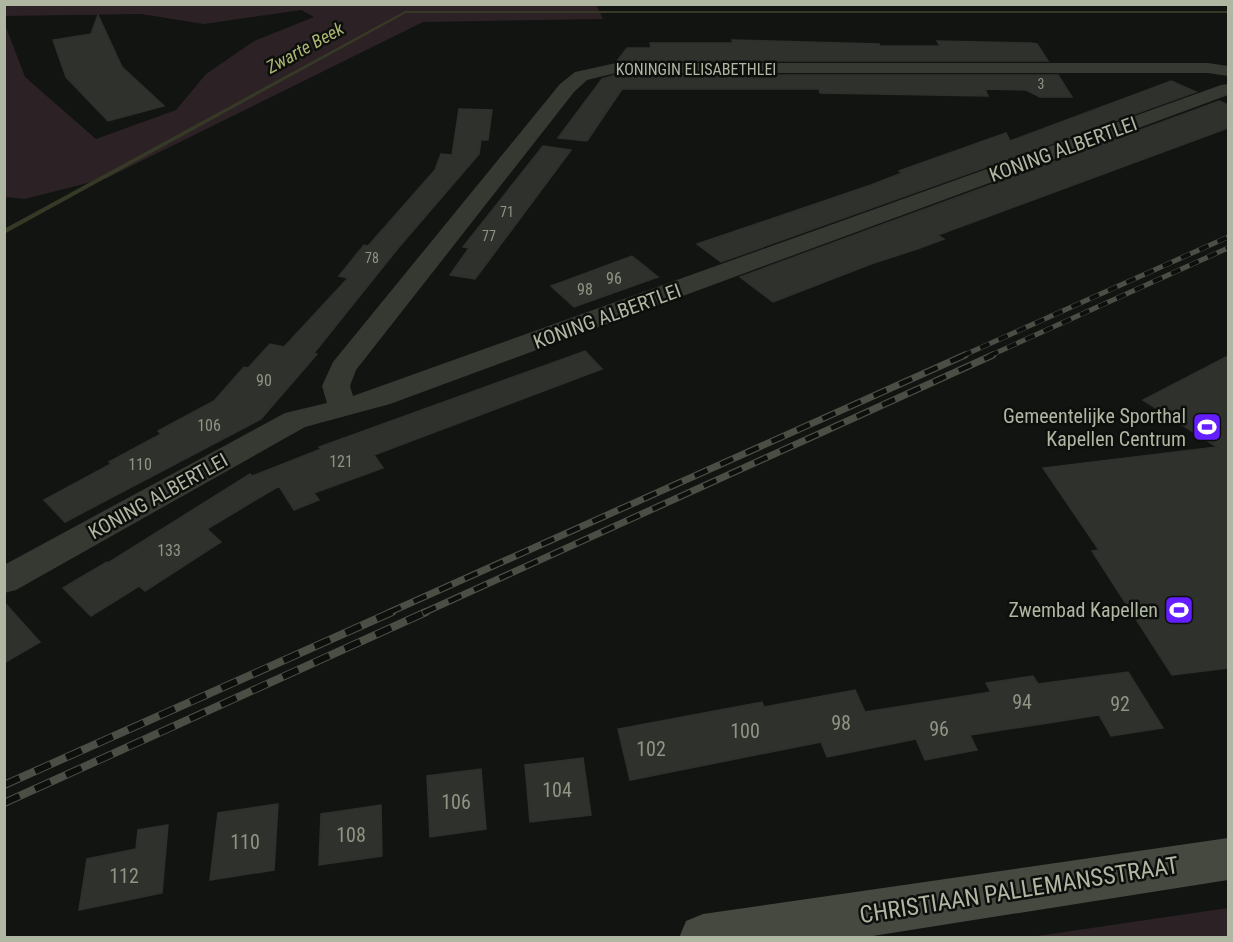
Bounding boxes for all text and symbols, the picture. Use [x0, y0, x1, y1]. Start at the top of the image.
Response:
water label: Zwarte Beek [261, 17, 348, 78]
street label: KONINGIN ELISABETHLEI [616, 60, 776, 79]
house number: 3 [1038, 76, 1044, 92]
street label: KONING ALBERTLEI [986, 111, 1140, 187]
house number: 71 [500, 204, 514, 220]
house number: 77 [482, 228, 496, 244]
house number: 78 [365, 250, 379, 266]
house number: 96 [606, 269, 622, 288]
street label: KONING ALBERTLEI [530, 278, 684, 354]
house number: 98 [577, 280, 593, 299]
house number: 90 [256, 371, 272, 390]
place label: Gemeentelijke Sporthal Kapellen Centrum [1003, 404, 1186, 451]
sports icon: Gemeentelijke Sporthal Kapellen Centrum [1191, 411, 1223, 443]
house number: 106 [197, 416, 221, 435]
street label: KONING ALBERTLEI [84, 448, 232, 544]
house number: 121 [329, 452, 353, 471]
house number: 110 [128, 455, 152, 474]
house number: 133 [157, 541, 181, 560]
sports icon: Zwembad Kapellen [1163, 594, 1195, 626]
place label: Zwembad Kapellen [1008, 598, 1158, 622]
house number: 94 [1012, 690, 1032, 714]
house number: 92 [1110, 692, 1130, 716]
house number: 98 [831, 711, 851, 735]
house number: 96 [929, 717, 949, 741]
house number: 100 [730, 719, 760, 743]
house number: 102 [636, 737, 666, 761]
house number: 104 [542, 778, 572, 802]
house number: 106 [441, 790, 471, 814]
house number: 108 [336, 823, 366, 847]
house number: 110 [230, 830, 260, 854]
street label: CHRISTIAAN PALLEMANSSTRAAT [858, 851, 1180, 929]
house number: 112 [109, 864, 139, 888]

